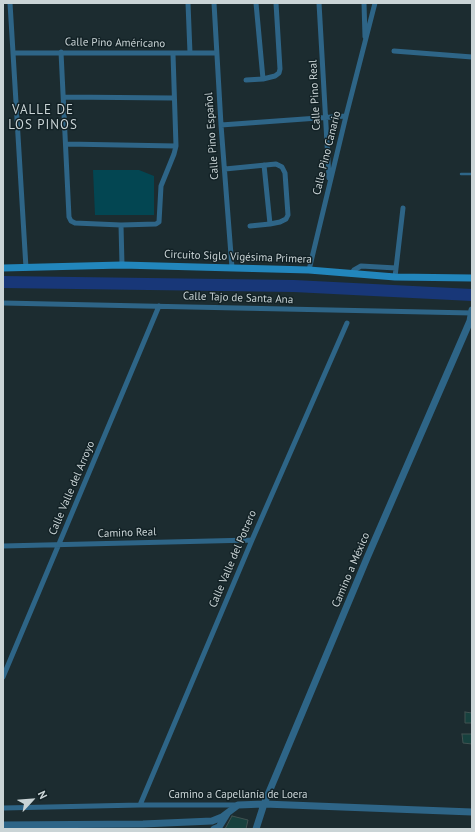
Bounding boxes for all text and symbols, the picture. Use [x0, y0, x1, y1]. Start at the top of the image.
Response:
street label: Calle Pino Américano [65, 36, 165, 50]
street label: Calle Pino Real [307, 59, 323, 131]
street label: Calle Pino Español [202, 92, 222, 180]
district label: VALLE DE LOS PINOS [8, 102, 78, 133]
street label: Calle Pino Canario [310, 110, 344, 196]
street label: Circuito Siglo Vigésima Primera [164, 248, 312, 266]
street label: Calle Tajo de Santa Ana [183, 289, 293, 307]
street label: Calle Valle del Arroyo [46, 439, 98, 537]
street label: Calle Valle del Potrero [206, 508, 260, 610]
street label: Camino Real [98, 525, 156, 541]
street label: Camino a México [329, 531, 373, 609]
north arrow [12, 780, 52, 820]
text: N [35, 788, 51, 801]
street label: Camino a Capellanía de Loera [168, 788, 308, 802]

